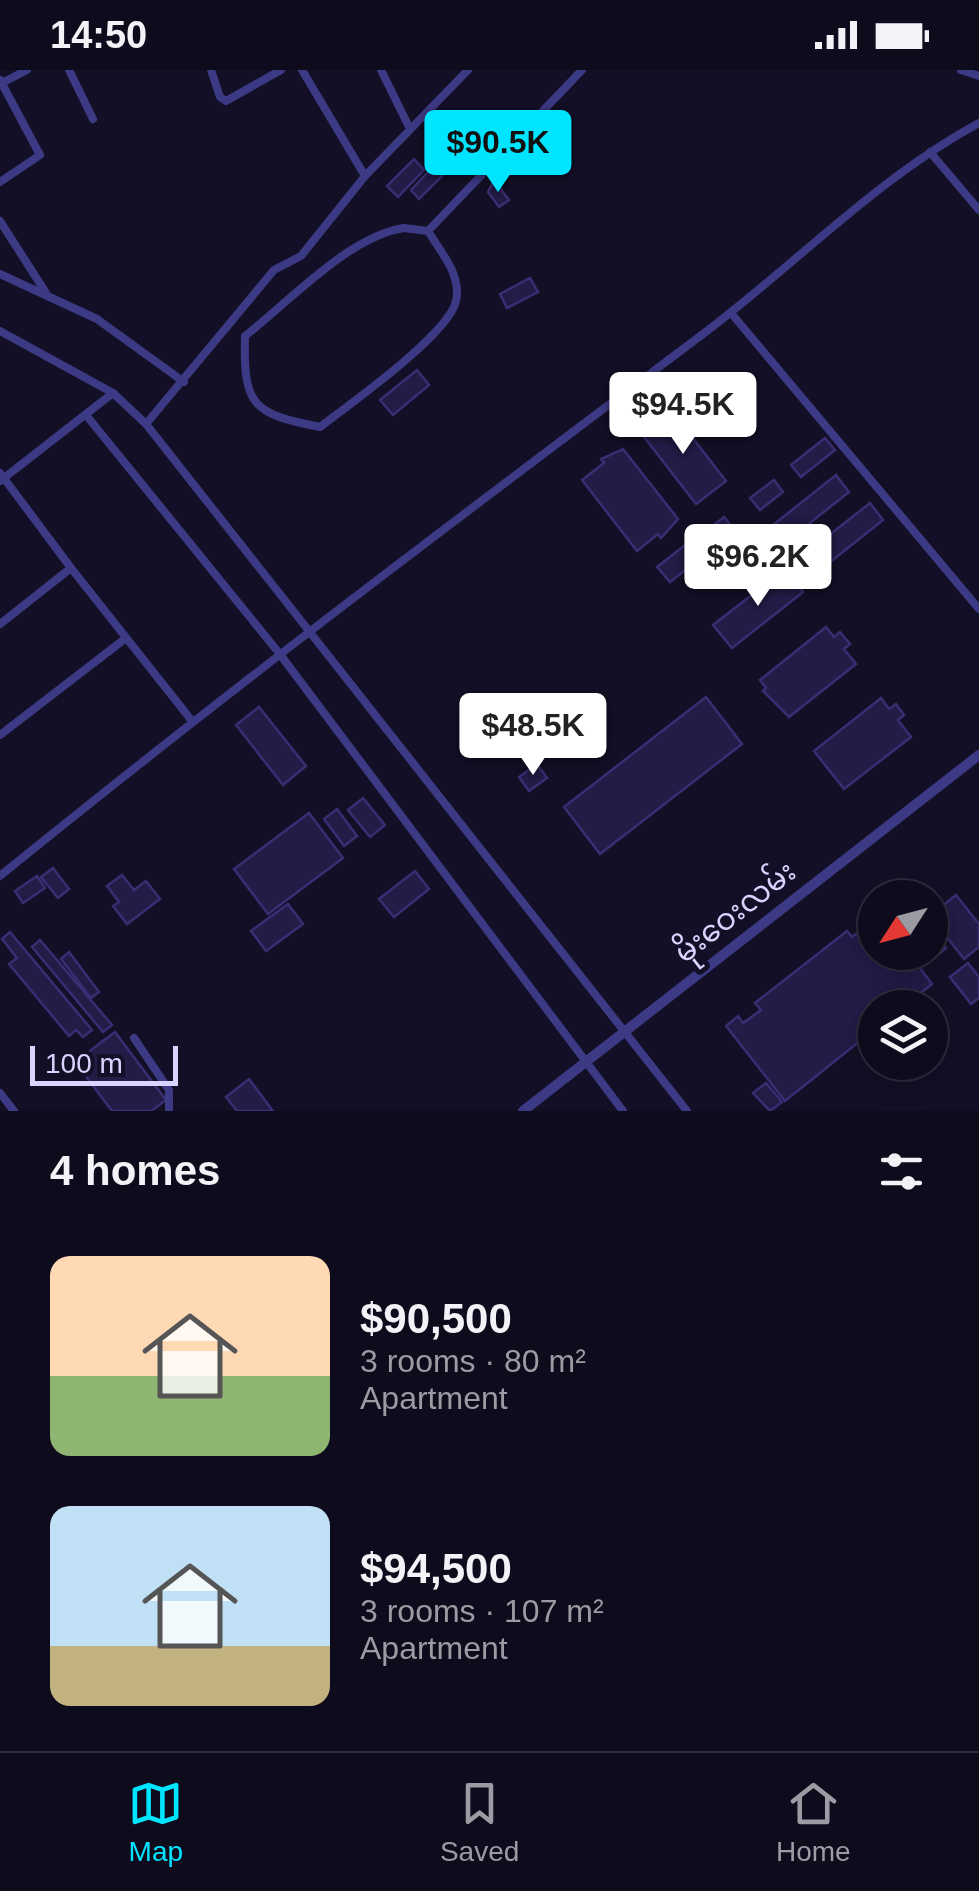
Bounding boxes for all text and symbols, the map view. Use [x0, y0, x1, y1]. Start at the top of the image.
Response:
text: 14:50 [50, 14, 147, 56]
pin: $90.5K [417, 110, 579, 195]
text: $90.5K [446, 124, 550, 160]
pin: $94.5K [602, 372, 764, 457]
text: $94.5K [631, 386, 735, 422]
pin: $96.2K [677, 524, 839, 609]
text: $96.2K [706, 538, 810, 574]
pin: $48.5K [452, 693, 614, 778]
text: $48.5K [481, 707, 585, 743]
street label: မိုးဝေးလမ်း [665, 850, 807, 976]
north arrow [858, 880, 948, 970]
map controls [858, 880, 948, 1080]
button: layers [858, 990, 948, 1080]
scale bar [30, 1041, 178, 1086]
text: 100 m [45, 1048, 123, 1079]
icon: filters [874, 1144, 929, 1199]
text: 4 homes [50, 1147, 220, 1194]
text: $90,500 [360, 1295, 512, 1342]
icon: home [130, 1296, 250, 1416]
text: 3 rooms · 80 m² [360, 1343, 586, 1379]
text: Apartment [360, 1380, 508, 1416]
text: $94,500 [360, 1545, 512, 1592]
icon: home [130, 1546, 250, 1666]
text: 3 rooms · 107 m² [360, 1593, 604, 1629]
text: Apartment [360, 1630, 508, 1666]
tab: Map [128, 1776, 183, 1868]
tab: Saved [440, 1776, 519, 1868]
tab: Home [776, 1776, 851, 1868]

